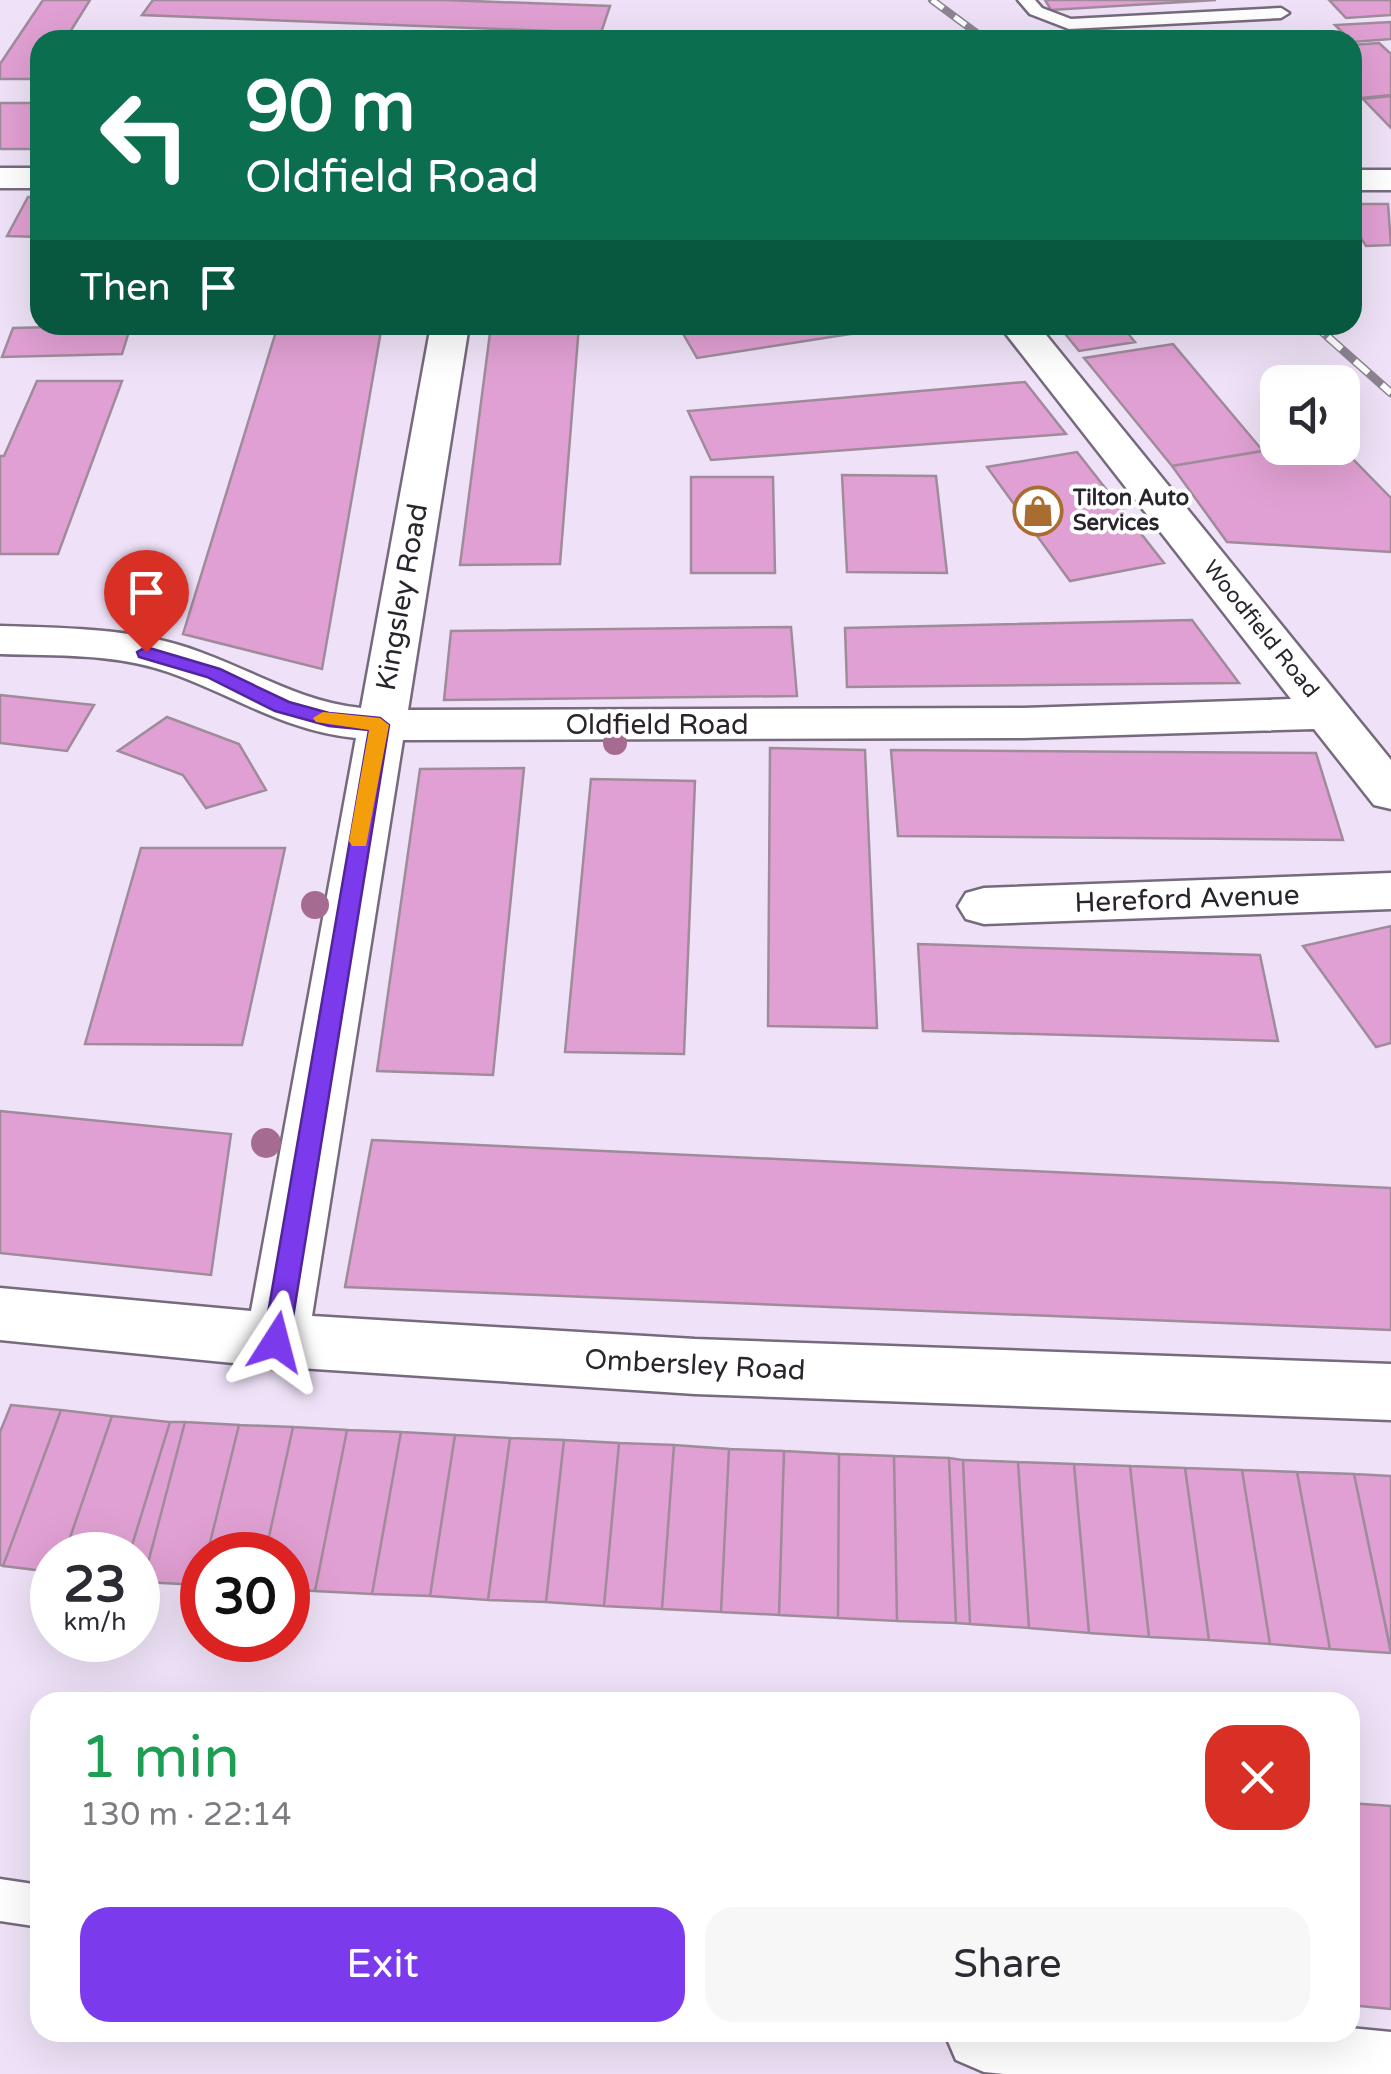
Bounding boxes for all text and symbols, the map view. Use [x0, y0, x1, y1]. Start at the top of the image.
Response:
text: 90 m [245, 66, 415, 150]
icon: left [80, 70, 210, 200]
text: Oldfield Road [245, 151, 539, 205]
icon: arrive [191, 260, 246, 315]
text: Then [80, 265, 171, 311]
map controls [1260, 365, 1360, 465]
button: sound [1260, 365, 1360, 465]
shop icon: Tilton Auto Services [1012, 485, 1064, 537]
place label: Tilton Auto Services [1072, 485, 1189, 536]
street label: Kingsley Road [369, 501, 435, 693]
pin [104, 550, 189, 653]
street label: Woodfield Road [1198, 555, 1324, 703]
icon: arrive [119, 565, 174, 620]
street label: Oldfield Road [565, 708, 749, 742]
street label: Hereford Avenue [1074, 878, 1300, 920]
position arrow [224, 1290, 328, 1394]
street label: Ombersley Road [584, 1342, 806, 1388]
speed limit sign: 30 [180, 1532, 310, 1662]
text: 23 [64, 1555, 126, 1615]
text: km/h [64, 1607, 126, 1637]
text: 1 min [80, 1722, 240, 1794]
button: close [1205, 1725, 1310, 1830]
text: 130 m · 22:14 [80, 1796, 292, 1834]
button: Exit [80, 1907, 685, 2022]
button: Share [705, 1907, 1310, 2022]

